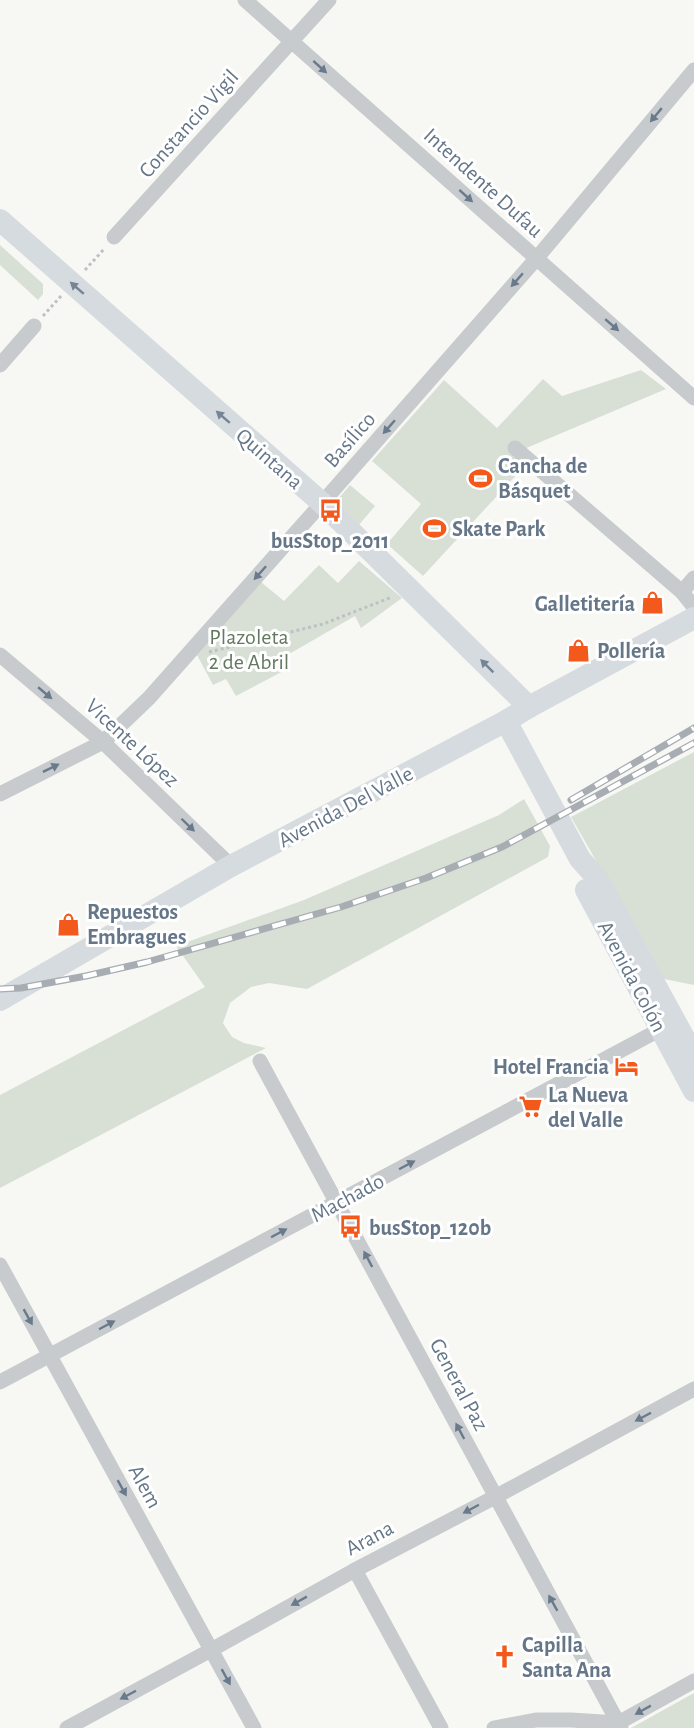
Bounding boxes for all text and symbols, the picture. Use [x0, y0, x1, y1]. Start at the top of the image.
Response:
one-way arrow [312, 60, 327, 73]
street label: Constancio Vigil [135, 65, 243, 182]
one-way arrow [650, 107, 663, 123]
street label: Intendente Dufau [420, 124, 547, 242]
one-way arrow [458, 189, 473, 202]
one-way arrow [511, 272, 524, 288]
one-way arrow [70, 282, 85, 295]
one-way arrow [604, 318, 619, 331]
street label: Basílico [320, 408, 380, 472]
one-way arrow [216, 411, 231, 424]
one-way arrow [383, 419, 396, 434]
street label: Quintana [232, 424, 307, 493]
place label: Cancha de Básquet [498, 455, 587, 502]
sports icon: Cancha de Básquet [467, 465, 493, 491]
bus stop icon: busStop_2011 [317, 498, 343, 524]
sports icon: Skate Park [421, 515, 447, 541]
place label: Skate Park [452, 518, 546, 540]
place label: busStop_2011 [271, 530, 389, 552]
one-way arrow [254, 565, 267, 580]
shop icon: Galletitería [640, 590, 666, 616]
place label: Galletitería [535, 593, 635, 615]
park label: Plazoleta 2 de Abril [209, 626, 289, 673]
shop icon: Pollería [566, 637, 592, 663]
place label: Pollería [597, 640, 666, 662]
one-way arrow [481, 659, 495, 673]
one-way arrow [37, 686, 52, 699]
street label: Vicente López [82, 694, 183, 791]
street label: Avenida Del Valle [274, 762, 416, 852]
one-way arrow [43, 763, 60, 773]
one-way arrow [181, 818, 196, 832]
place label: Repuestos Embragues [87, 901, 186, 948]
shop icon: Repuestos Embragues [56, 911, 82, 937]
street label: Avenida Colón [594, 917, 671, 1036]
hotel icon: Hotel Francia [614, 1053, 640, 1079]
place label: Hotel Francia [493, 1056, 609, 1078]
place label: La Nueva del Valle [548, 1084, 629, 1131]
supermarket icon: La Nueva del Valle [517, 1094, 543, 1120]
one-way arrow [399, 1160, 416, 1169]
street label: Machado [307, 1170, 388, 1226]
bus stop icon: busStop_120b [338, 1214, 364, 1240]
place label: busStop_120b [369, 1217, 491, 1239]
one-way arrow [271, 1228, 288, 1238]
one-way arrow [363, 1251, 373, 1268]
one-way arrow [23, 1309, 33, 1326]
one-way arrow [99, 1320, 116, 1330]
street label: General Paz [426, 1335, 492, 1434]
one-way arrow [634, 1412, 651, 1422]
one-way arrow [455, 1422, 465, 1439]
street label: Alem [124, 1461, 166, 1512]
one-way arrow [117, 1480, 127, 1497]
one-way arrow [462, 1504, 479, 1514]
street label: Arana [342, 1516, 397, 1560]
one-way arrow [548, 1594, 558, 1611]
one-way arrow [290, 1596, 307, 1606]
place label: Capilla Santa Ana [522, 1634, 612, 1681]
church icon: Capilla Santa Ana [491, 1644, 517, 1670]
one-way arrow [221, 1669, 231, 1686]
one-way arrow [119, 1690, 136, 1700]
one-way arrow [634, 1705, 651, 1715]

